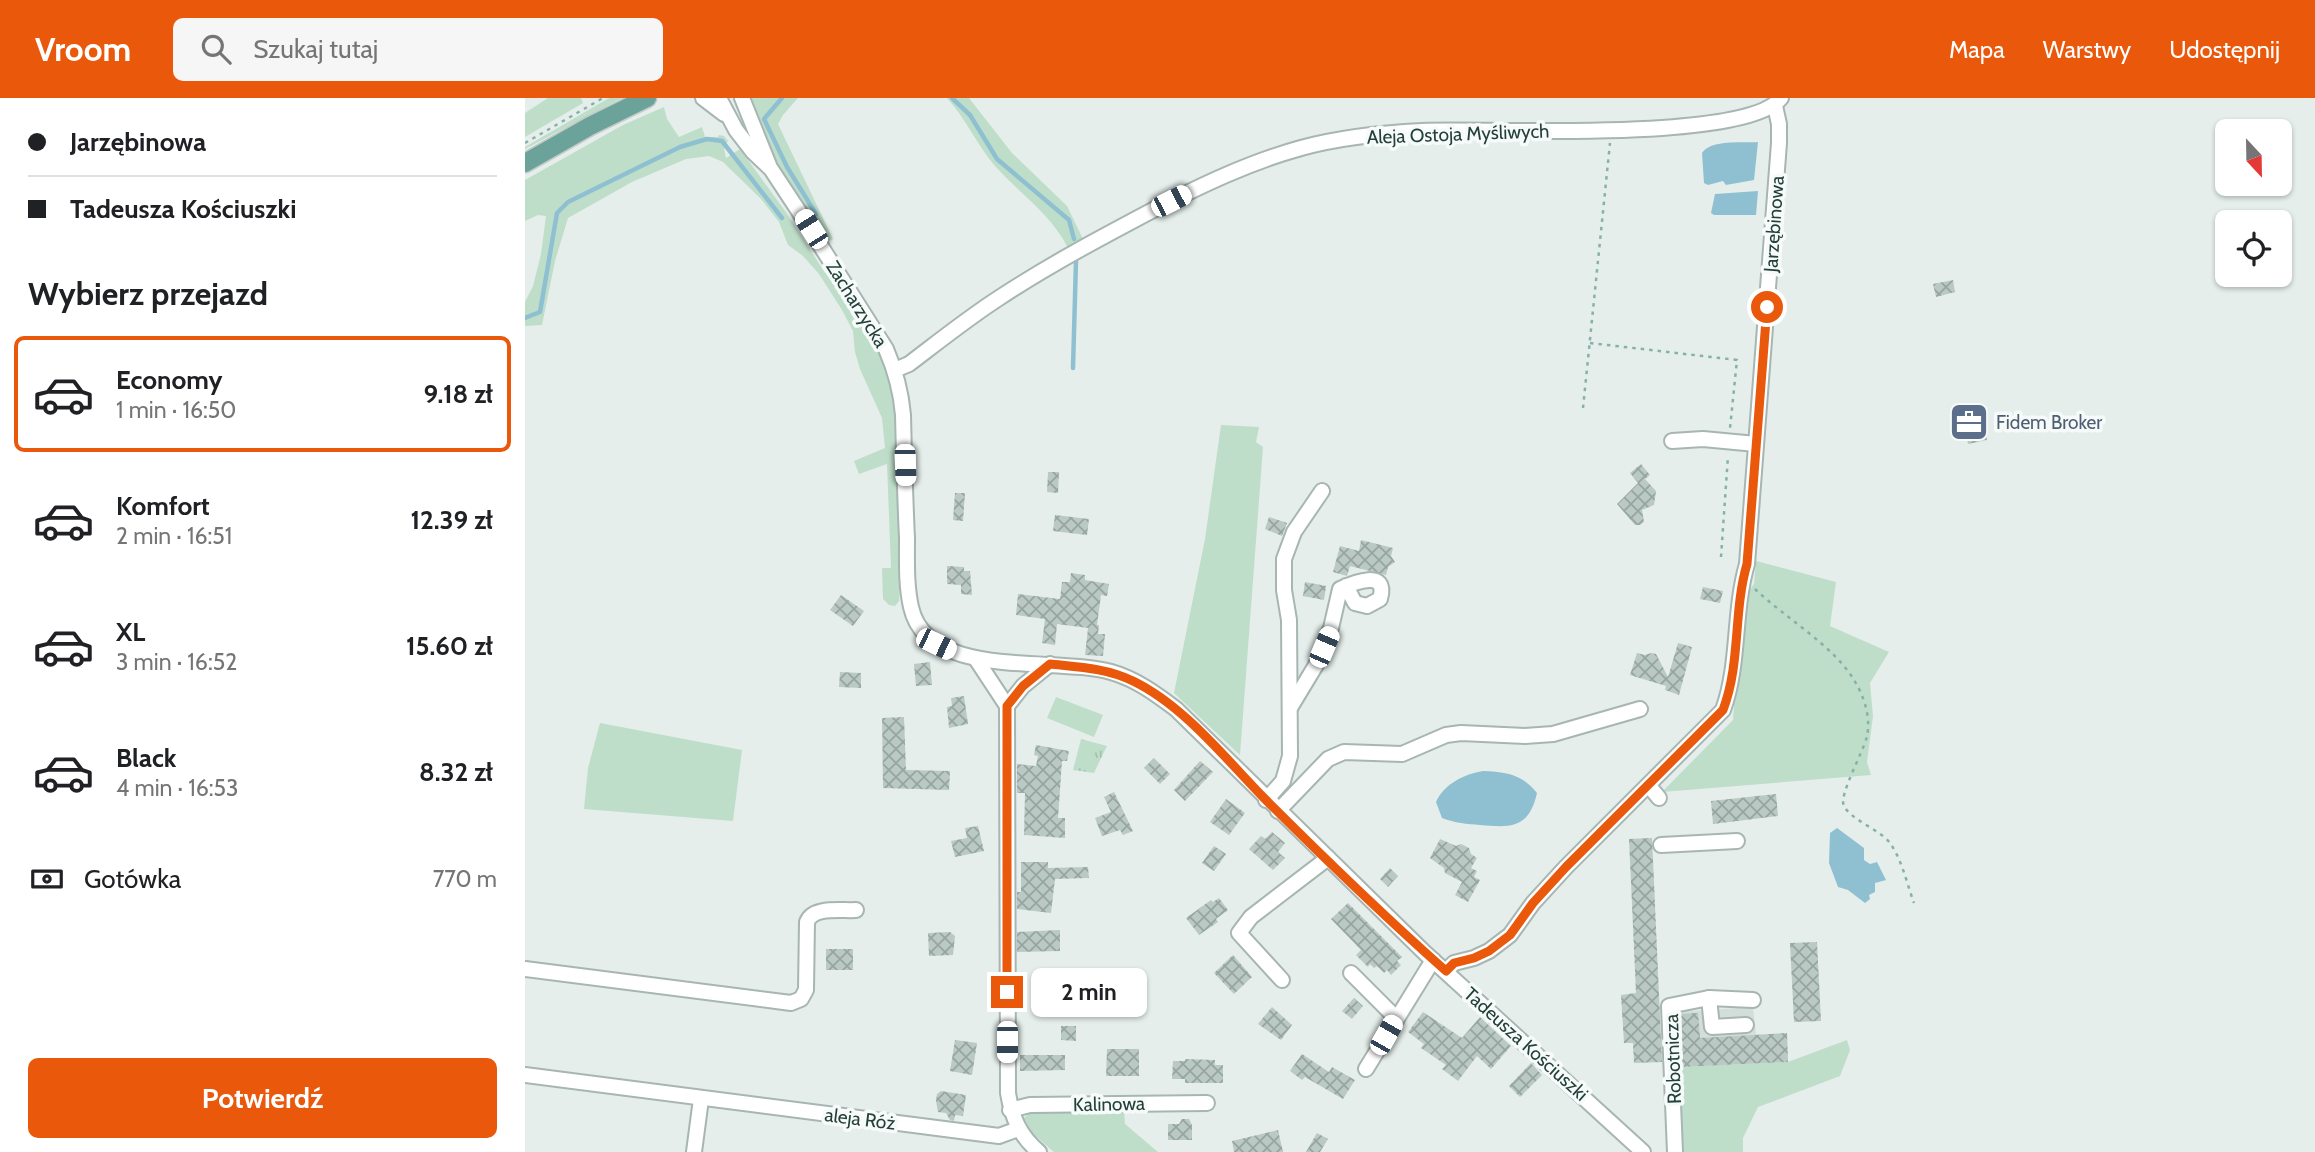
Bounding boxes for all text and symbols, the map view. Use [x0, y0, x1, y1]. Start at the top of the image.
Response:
search box [173, 18, 663, 81]
text: Vroom [35, 29, 131, 69]
icon: search [197, 30, 235, 68]
text: Szukaj tutaj [253, 33, 378, 65]
text: Mapa [1949, 35, 2005, 64]
text: Warstwy [2043, 35, 2131, 64]
text: Udostępnij [2169, 35, 2280, 64]
street label: Aleja Ostoja Myśliwych [1366, 119, 1550, 149]
north arrow [2215, 119, 2293, 196]
map controls [2215, 119, 2292, 287]
text: Jarzębinowa [70, 126, 206, 158]
street label: Jarzębinowa [1759, 175, 1789, 274]
car [1148, 182, 1195, 220]
text: Tadeusza Kościuszki [70, 193, 296, 225]
car [791, 206, 832, 252]
button: locate [2215, 210, 2292, 287]
street label: Zacharzycka [821, 256, 893, 352]
text: Wybierz przejazd [28, 274, 268, 313]
route start [1751, 291, 1783, 323]
icon: car [32, 363, 95, 426]
text: Economy [116, 364, 222, 396]
text: 9.18 zł [423, 378, 493, 410]
text: 1 min · 16:50 [116, 396, 236, 424]
office icon: Fidem Broker [1948, 401, 1990, 443]
place label: Fidem Broker [1996, 411, 2102, 434]
car [894, 444, 917, 486]
icon: car [32, 489, 95, 552]
text: Komfort [116, 490, 210, 522]
text: 12.39 zł [410, 504, 493, 536]
text: 2 min · 16:51 [116, 522, 232, 550]
icon: car [32, 615, 95, 678]
text: XL [116, 616, 145, 648]
car [1307, 624, 1342, 670]
car [913, 625, 960, 663]
text: 15.60 zł [406, 630, 493, 662]
text: 3 min · 16:52 [116, 648, 237, 676]
icon: car [32, 741, 95, 804]
text: Black [116, 742, 176, 774]
text: 8.32 zł [419, 756, 493, 788]
text: 4 min · 16:53 [116, 774, 238, 802]
icon: cash [28, 860, 66, 898]
text: Gotówka [84, 863, 181, 895]
text: 770 m [433, 865, 497, 893]
callout: 2 min [1031, 968, 1147, 1016]
route end [991, 976, 1023, 1008]
text: 2 min [1061, 978, 1117, 1006]
street label: Tadeusza Kościuszki [1459, 982, 1593, 1106]
car [1367, 1012, 1406, 1058]
street label: Robotnicza [1660, 1014, 1686, 1104]
car [997, 1021, 1018, 1063]
button: Potwierdź [28, 1058, 497, 1138]
street label: Kalinowa [1073, 1092, 1145, 1116]
street label: aleja Róż [823, 1103, 897, 1135]

